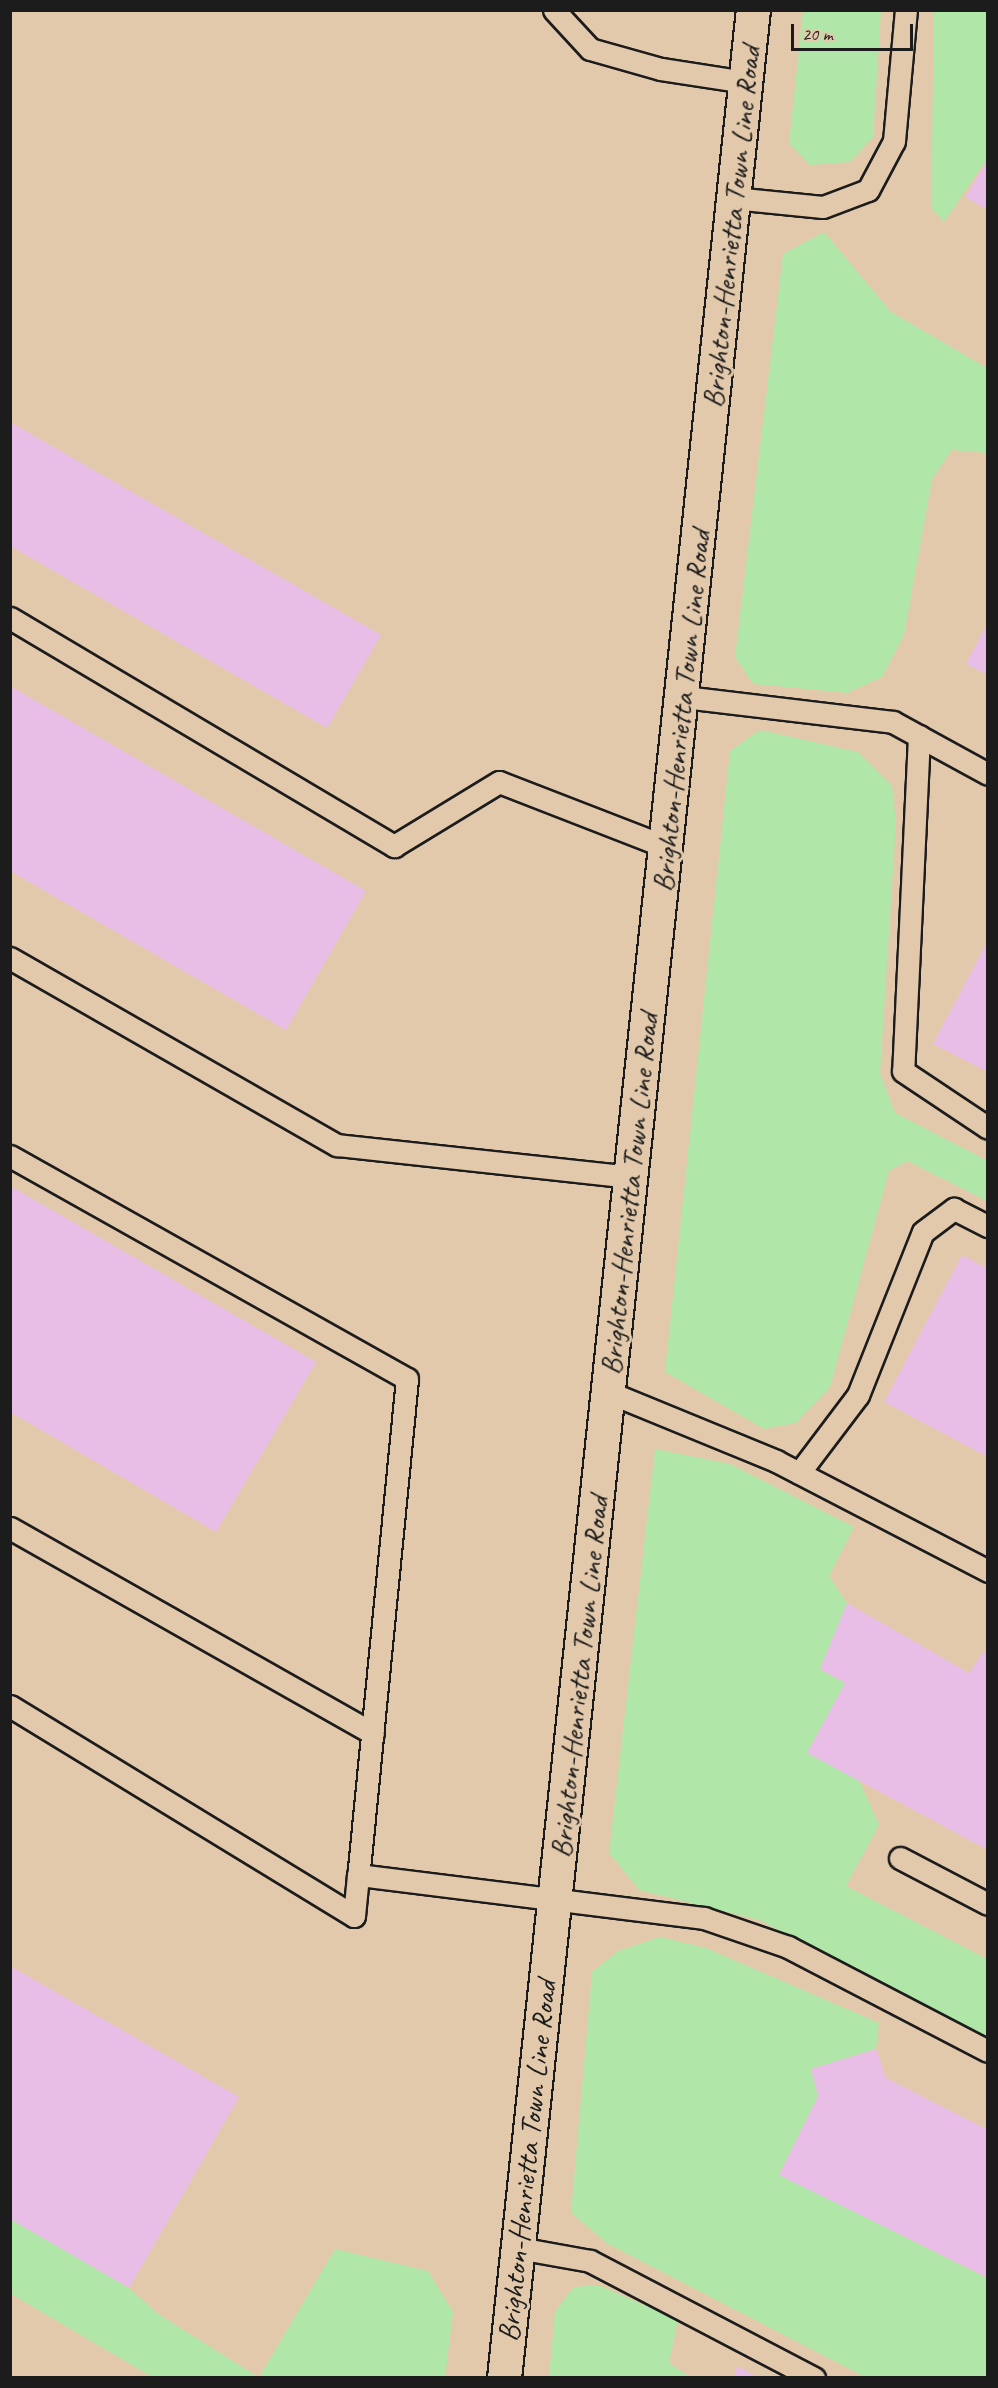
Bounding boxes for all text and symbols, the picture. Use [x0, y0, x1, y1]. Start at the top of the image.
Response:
scale bar [794, 12, 916, 50]
text: 20 m [802, 23, 833, 45]
street label: Brighton-Henrietta Town Line Road [694, 44, 768, 410]
street label: Brighton-Henrietta Town Line Road [644, 528, 718, 894]
street label: Brighton-Henrietta Town Line Road [592, 1011, 666, 1377]
street label: Brighton-Henrietta Town Line Road [542, 1494, 616, 1860]
street label: Brighton-Henrietta Town Line Road [490, 1978, 564, 2344]

